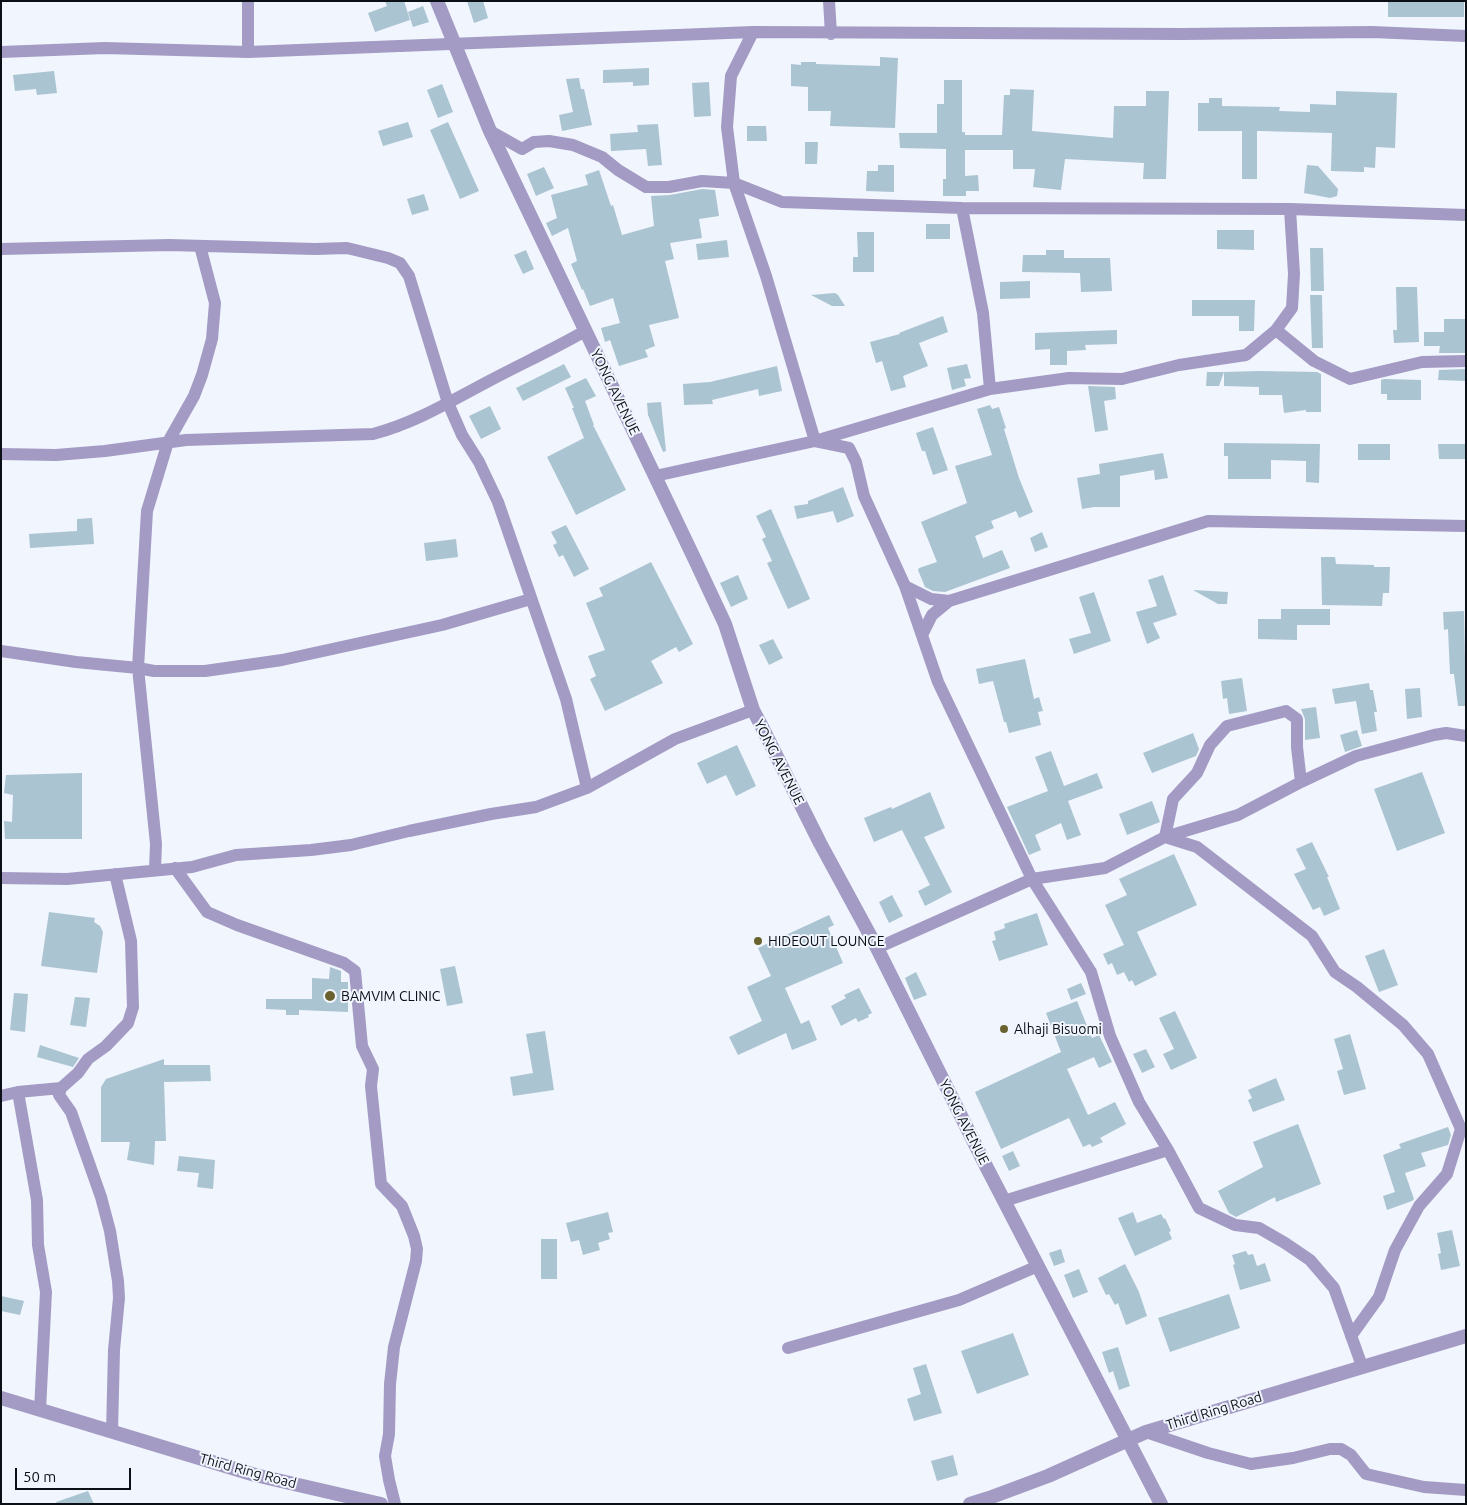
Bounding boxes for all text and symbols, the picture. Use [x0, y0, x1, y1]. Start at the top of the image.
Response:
street label: YONG AVENUE [587, 346, 643, 438]
street label: YONG AVENUE [750, 717, 808, 807]
place label: HIDEOUT LOUNGE [768, 933, 884, 949]
marker: HIDEOUT LOUNGE [752, 935, 764, 947]
place label: BAMVIM CLINIC [341, 988, 440, 1004]
marker: BAMVIM CLINIC [323, 989, 337, 1003]
place label: Alhaji Bisuomi [1014, 1021, 1102, 1037]
marker: Alhaji Bisuomi [998, 1023, 1010, 1035]
street label: YONG AVENUE [935, 1077, 993, 1167]
street label: Third Ring Road [1164, 1388, 1264, 1434]
street label: Third Ring Road [198, 1450, 298, 1492]
scale bar [18, 1458, 134, 1490]
text: 50 m [23, 1468, 56, 1485]

